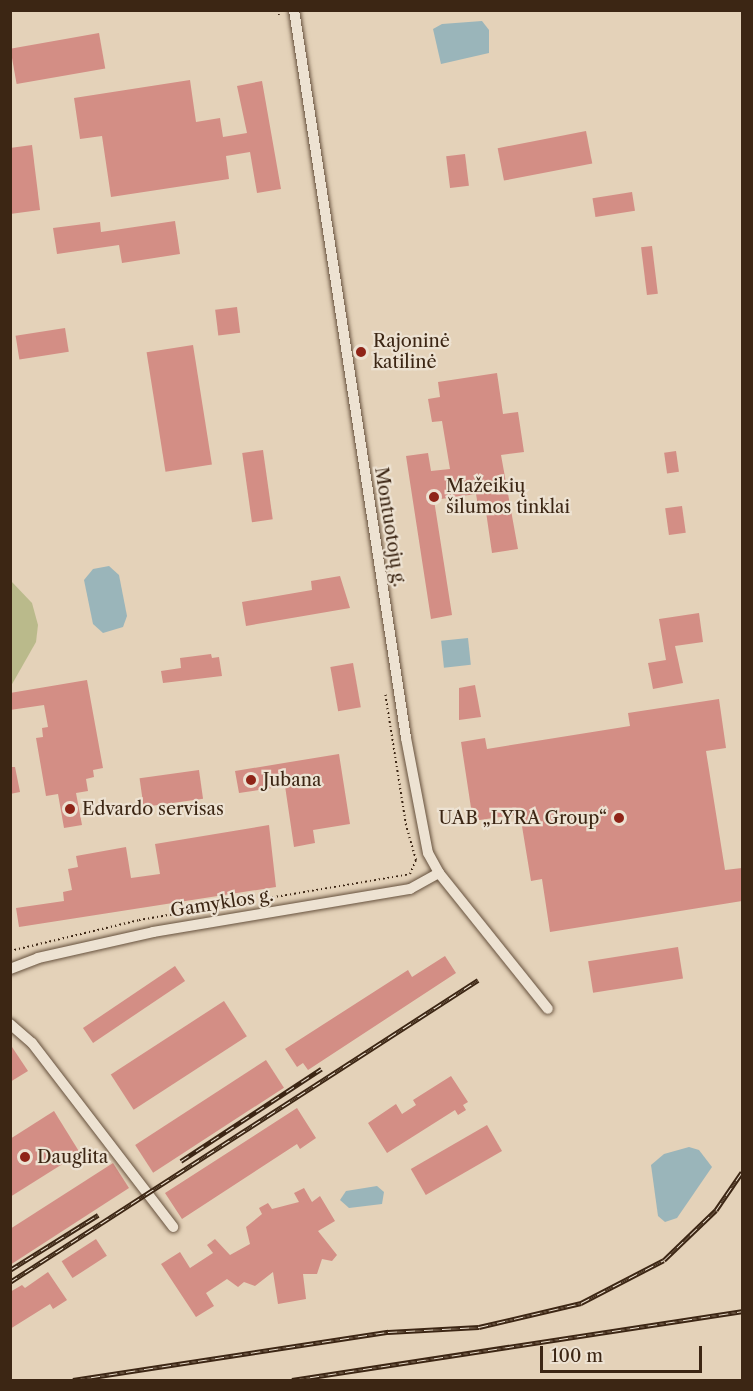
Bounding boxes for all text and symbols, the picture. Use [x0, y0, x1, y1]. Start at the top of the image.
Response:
place label: Rajoninė katilinė [373, 331, 450, 374]
marker: Rajoninė katilinė [354, 345, 368, 359]
street label: Montuotojų g. [370, 466, 410, 588]
place label: Mažeikių šilumos tinklai [446, 476, 570, 518]
marker: Mažeikių šilumos tinklai [427, 490, 441, 504]
place label: Jubana [263, 769, 321, 791]
marker: Jubana [244, 773, 258, 787]
place label: Edvardo servisas [82, 798, 224, 820]
marker: Edvardo servisas [63, 802, 77, 816]
place label: UAB „LYRA Group“ [438, 807, 607, 829]
marker: UAB „LYRA Group“ [612, 811, 626, 825]
street label: Gamyklos g. [169, 884, 275, 922]
place label: Dauglita [37, 1146, 108, 1168]
marker: Dauglita [18, 1150, 32, 1164]
scale bar [543, 1334, 705, 1372]
text: 100 m [551, 1345, 603, 1367]

